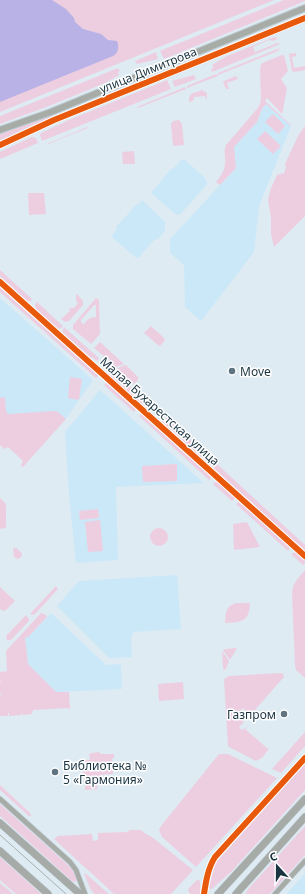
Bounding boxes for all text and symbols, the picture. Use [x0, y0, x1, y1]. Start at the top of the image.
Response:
street label: улица Димитрова [97, 43, 199, 97]
street label: Малая Бухарестская улица [97, 353, 223, 469]
place label: Move [240, 363, 271, 380]
marker: Move [227, 366, 237, 376]
place label: Газпром [227, 706, 276, 723]
marker: Газпром [279, 709, 289, 719]
place label: Библиотека № 5 «Гармония» [63, 757, 147, 788]
marker: Библиотека № 5 «Гармония» [50, 767, 60, 777]
north arrow [257, 846, 297, 886]
text: С [267, 848, 279, 864]

